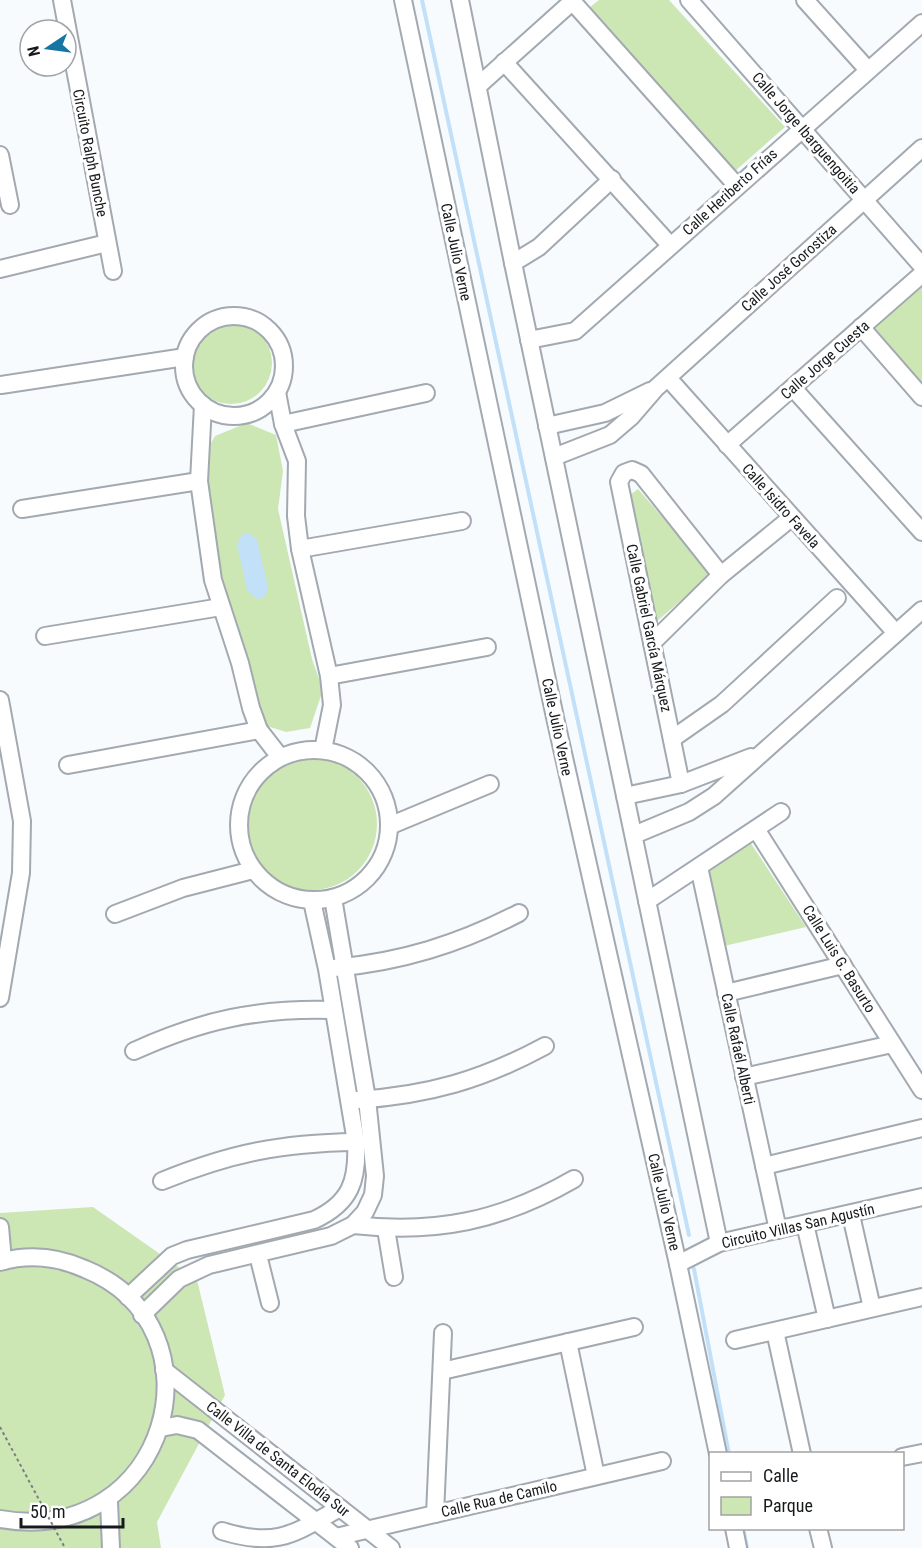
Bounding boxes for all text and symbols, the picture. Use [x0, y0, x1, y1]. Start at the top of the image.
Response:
north arrow [18, 18, 78, 78]
text: N [24, 44, 44, 58]
street label: Calle Jorge Ibarguengoitia [748, 68, 864, 198]
street label: Circuito Ralph Bunche [69, 88, 111, 218]
street label: Calle Heriberto Frías [679, 145, 781, 239]
street label: Calle Julio Verne [437, 202, 475, 302]
street label: Calle José Gorostiza [738, 220, 840, 316]
street label: Calle Jorge Cuesta [777, 317, 873, 403]
street label: Calle Isidro Favela [738, 460, 824, 552]
street label: Calle Gabriel García Márquez [622, 542, 676, 714]
street label: Calle Julio Verne [538, 677, 576, 777]
street label: Calle Luis G. Basurto [799, 902, 879, 1016]
street label: Calle Rafaél Alberti [717, 992, 759, 1106]
street label: Calle Julio Verne [644, 1152, 684, 1252]
street label: Circuito Villas San Agustín [720, 1200, 876, 1252]
street label: Calle Villa de Santa Elodia Sur [203, 1397, 354, 1521]
legend [709, 1452, 904, 1530]
text: Calle [763, 1465, 799, 1486]
street label: Calle Rua de Camilo [439, 1477, 559, 1521]
scale bar [21, 1491, 123, 1529]
text: Parque [763, 1495, 813, 1516]
text: 50 m [30, 1501, 65, 1522]

